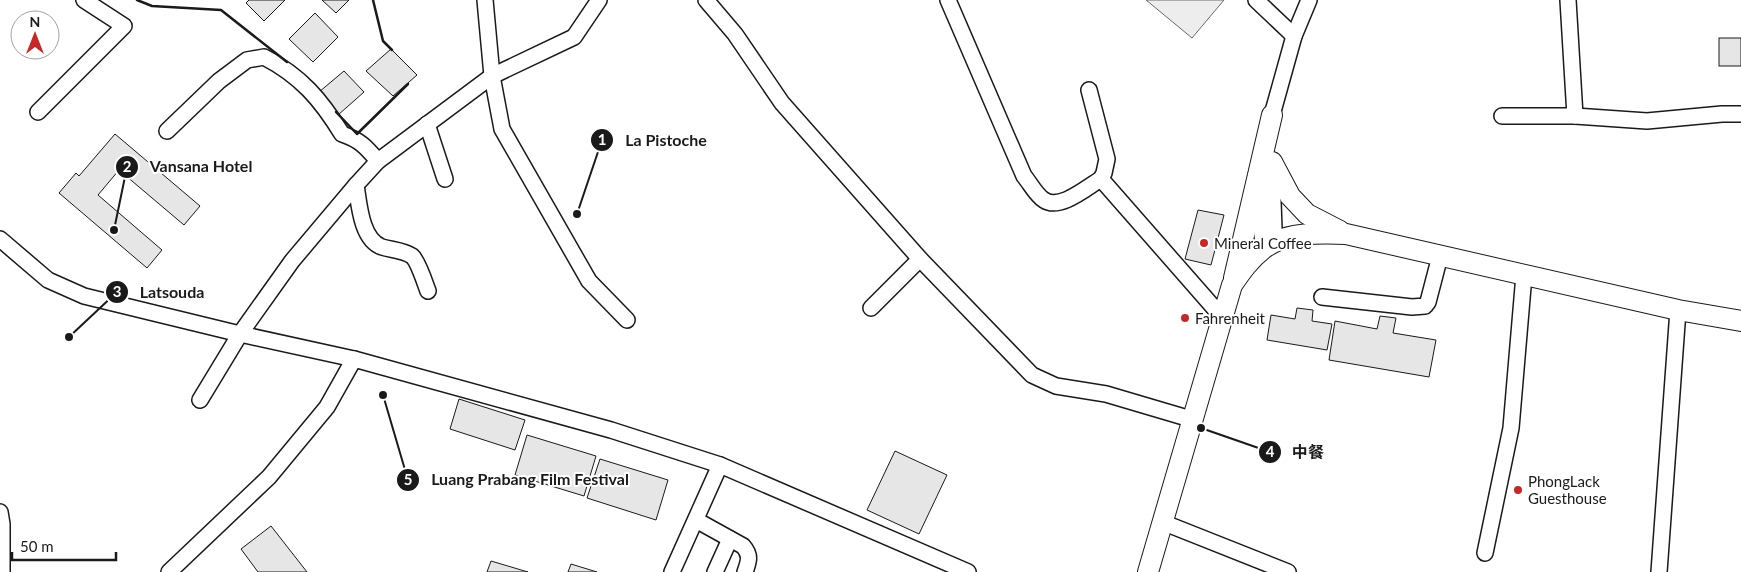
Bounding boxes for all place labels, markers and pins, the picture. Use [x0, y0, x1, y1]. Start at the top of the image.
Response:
callout: La Pistoche [590, 125, 716, 156]
callout: Vansana Hotel [114, 151, 262, 182]
place label: Mineral Coffee [1214, 234, 1312, 252]
marker: Mineral Coffee [1198, 237, 1210, 249]
callout: Latsouda [104, 277, 214, 308]
place label: Fahrenheit [1195, 309, 1266, 327]
marker: Fahrenheit [1179, 312, 1191, 324]
callout: 中餐 [1257, 437, 1334, 468]
callout: Luang Prabang Film Festival [396, 464, 638, 495]
place label: PhongLack Guesthouse [1528, 472, 1607, 507]
marker: PhongLack Guesthouse [1512, 484, 1524, 496]

